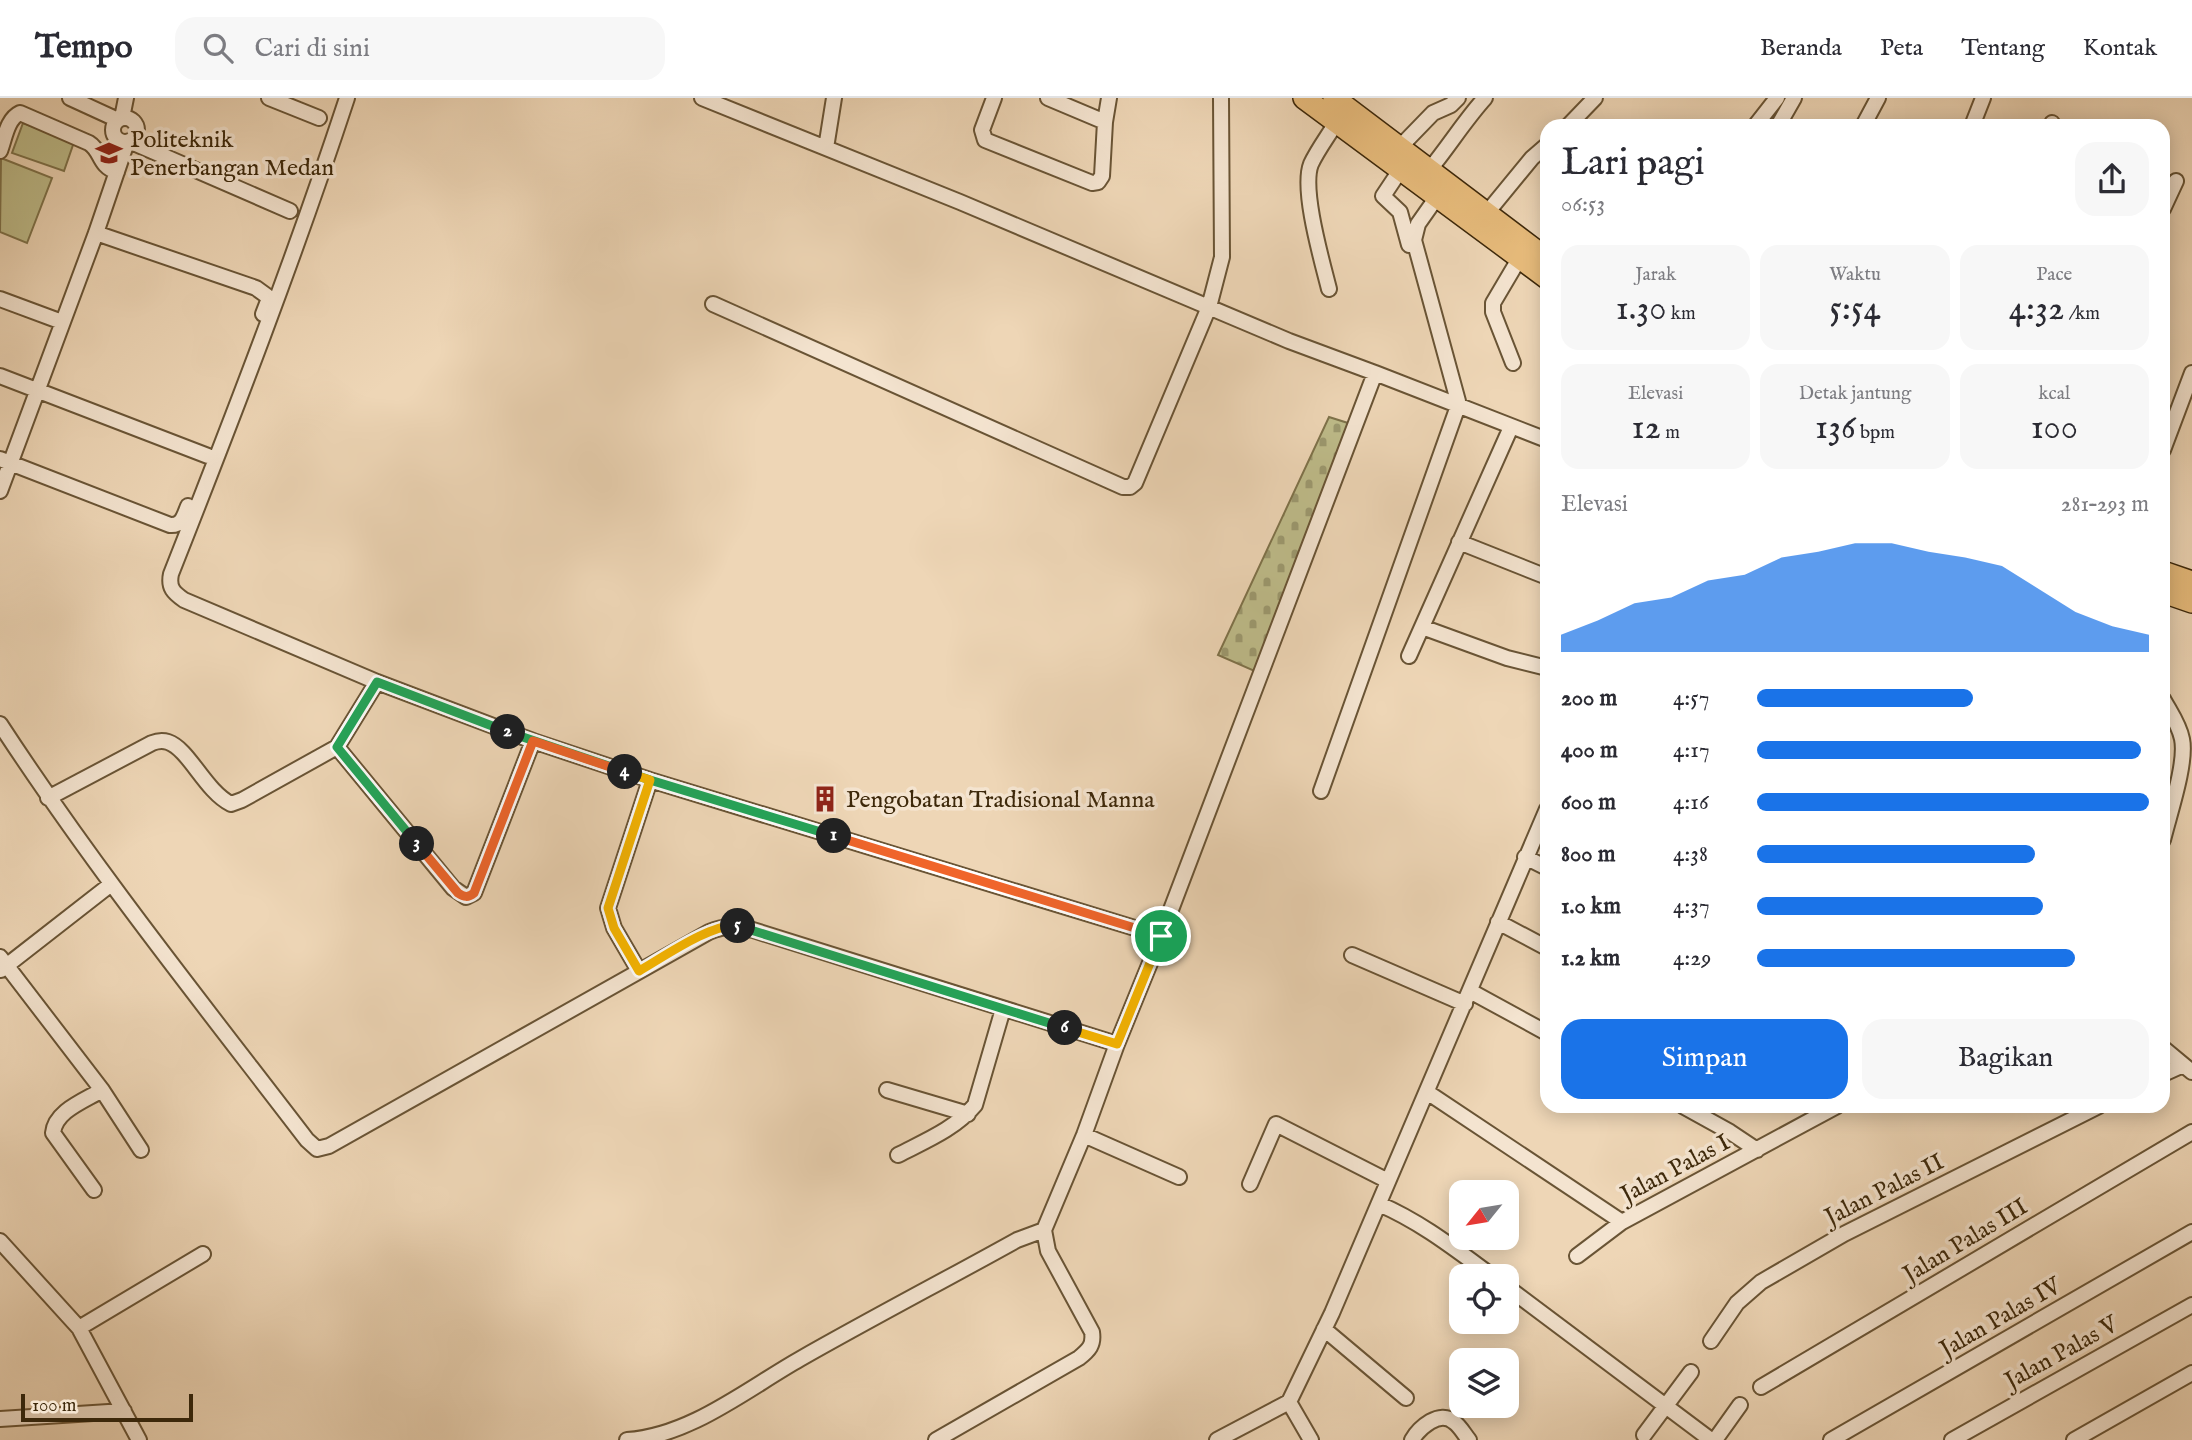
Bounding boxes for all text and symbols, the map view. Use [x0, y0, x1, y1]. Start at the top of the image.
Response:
search box [175, 17, 665, 80]
text: Tempo [35, 27, 133, 69]
icon: search [199, 29, 237, 67]
text: Cari di sini [255, 32, 370, 65]
text: Beranda [1760, 33, 1842, 64]
text: Peta [1880, 33, 1923, 64]
text: Tentang [1961, 33, 2045, 64]
text: Kontak [2083, 33, 2157, 64]
place label: Politeknik Penerbangan Medan [130, 125, 334, 184]
school or university icon: Politeknik Penerbangan Medan [94, 138, 124, 168]
text: Lari pagi [1561, 140, 1705, 188]
button: share [2075, 142, 2149, 216]
text: 06:53 [1561, 190, 1605, 219]
text: Jarak [1635, 263, 1676, 287]
text: Waktu [1829, 263, 1881, 287]
text: Pace [2036, 263, 2072, 287]
text: 1.30 [1616, 287, 1667, 332]
text: 5:54 [1829, 287, 1881, 332]
text: 4:32 [2009, 287, 2065, 332]
text: km [1667, 302, 1696, 326]
text: /km [2065, 302, 2100, 326]
text: Elevasi [1628, 382, 1683, 406]
text: Detak jantung [1799, 382, 1911, 406]
text: kcal [2038, 382, 2070, 406]
text: 12 [1632, 406, 1661, 451]
text: 136 [1815, 406, 1856, 451]
text: 100 [2031, 406, 2078, 451]
text: m [1661, 421, 1680, 445]
text: bpm [1856, 421, 1895, 445]
text: Elevasi [1561, 490, 1628, 519]
text: 281–293 m [2061, 490, 2149, 519]
text: 200 m [1561, 684, 1617, 713]
text: 4:57 [1673, 684, 1709, 713]
pin: 2 [490, 714, 526, 750]
text: 2 [503, 719, 512, 743]
text: 400 m [1561, 736, 1618, 765]
text: 4:17 [1673, 736, 1710, 765]
pin: 4 [608, 754, 642, 790]
text: 4 [620, 759, 629, 783]
building icon: Pengobatan Tradisional Manna [810, 784, 840, 814]
place label: Pengobatan Tradisional Manna [846, 785, 1155, 816]
text: 600 m [1561, 788, 1616, 817]
text: 4:16 [1673, 788, 1709, 817]
pin: 1 [816, 818, 852, 854]
text: 1 [830, 823, 837, 847]
pin: 3 [400, 826, 434, 862]
text: 3 [413, 831, 420, 855]
text: 800 m [1561, 840, 1615, 869]
text: 4:38 [1673, 840, 1708, 869]
text: 1.0 km [1561, 892, 1621, 921]
text: 4:37 [1673, 892, 1710, 921]
pin [1131, 906, 1191, 966]
pin: 5 [720, 908, 756, 944]
text: 5 [734, 913, 741, 937]
icon: arrive [1142, 917, 1180, 955]
text: 1.2 km [1561, 944, 1620, 973]
text: 4:29 [1673, 944, 1711, 973]
pin: 6 [1048, 1010, 1082, 1046]
text: 6 [1060, 1015, 1069, 1039]
button: Simpan [1561, 1019, 1848, 1099]
button: Bagikan [1862, 1019, 2149, 1099]
street label: Jalan Palas I [1613, 1128, 1736, 1212]
street label: Jalan Palas II [1817, 1147, 1950, 1235]
north arrow [1449, 1180, 1519, 1250]
map controls [1449, 1180, 1519, 1418]
street label: Jalan Palas III [1895, 1192, 2034, 1292]
button: locate [1449, 1264, 1519, 1334]
street label: Jalan Palas IV [1932, 1270, 2068, 1367]
street label: Jalan Palas V [1997, 1309, 2125, 1399]
button: layers [1449, 1348, 1519, 1418]
scale bar [21, 1391, 192, 1423]
text: 100 m [32, 1394, 76, 1418]

